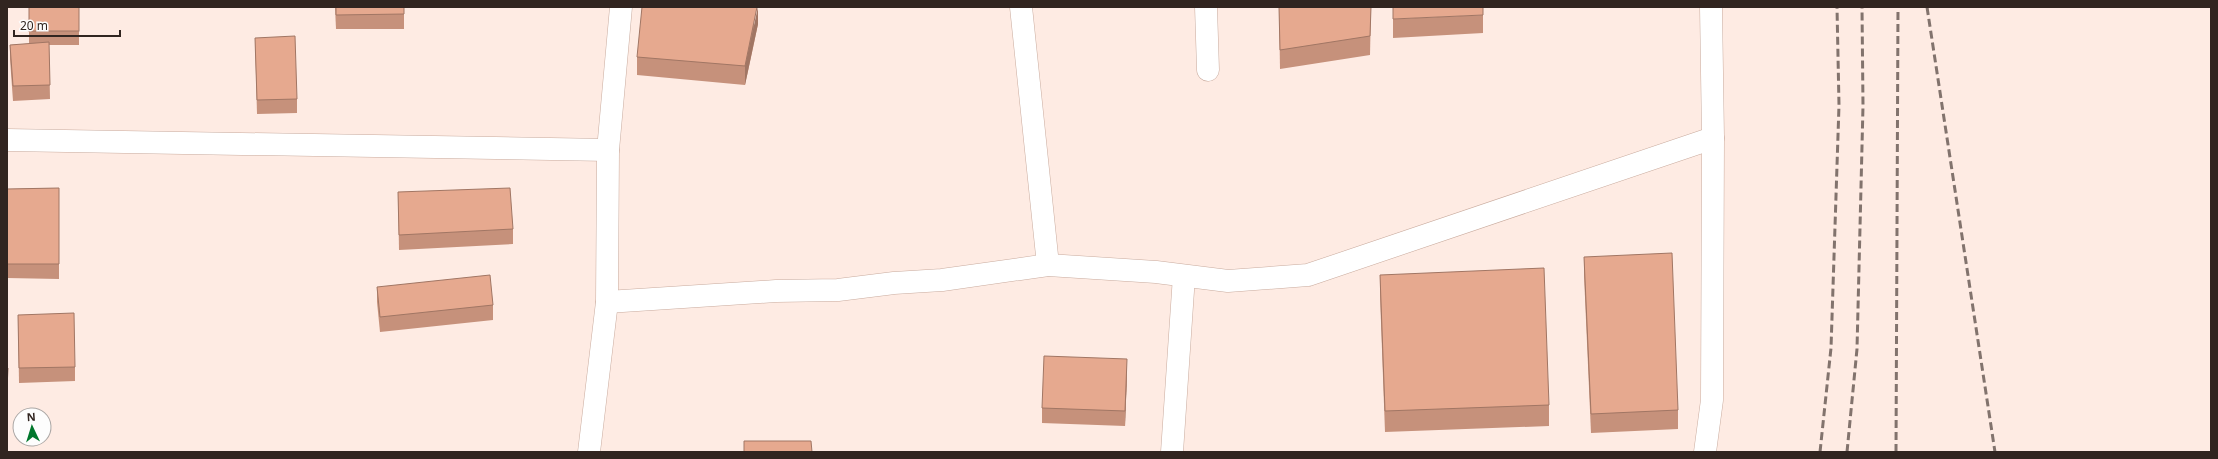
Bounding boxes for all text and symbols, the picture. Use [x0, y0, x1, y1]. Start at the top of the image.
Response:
scale bar [14, 12, 120, 38]
text: 20 m [20, 17, 48, 34]
north arrow [12, 407, 52, 447]
text: N [26, 409, 36, 424]

